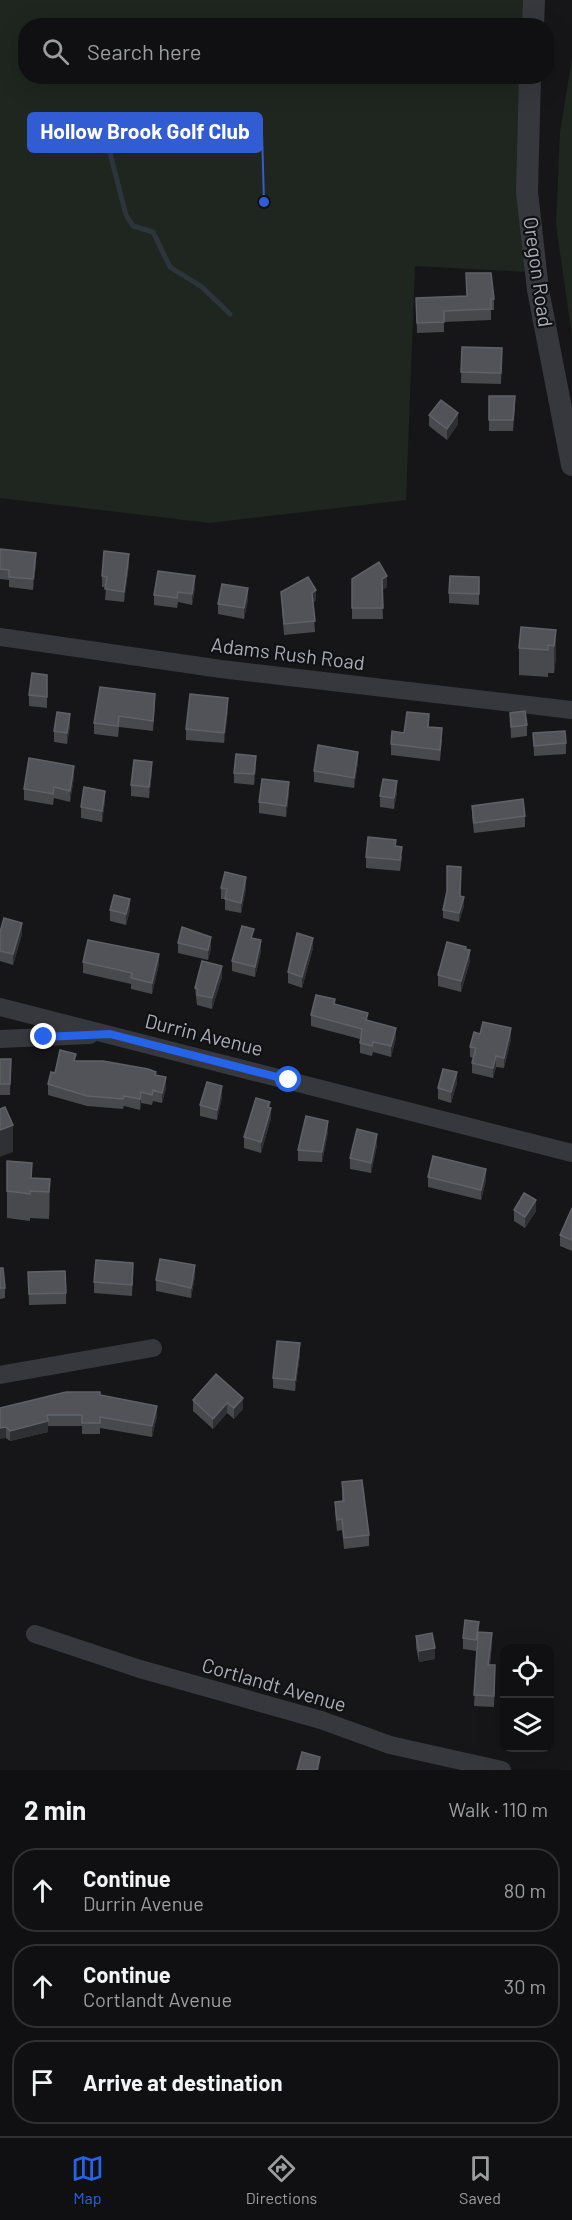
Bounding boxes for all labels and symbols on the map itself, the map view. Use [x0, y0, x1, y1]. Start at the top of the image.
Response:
callout: Hollow Brook Golf Club [28, 113, 262, 152]
text: Hollow Brook Golf Club [40, 118, 250, 143]
street label: Oregon Road [519, 215, 559, 328]
street label: Adams Rush Road [210, 632, 366, 674]
street label: Durrin Avenue [143, 1008, 266, 1060]
route end [30, 1023, 56, 1049]
route start [275, 1066, 301, 1092]
street label: Cortlandt Avenue [199, 1652, 349, 1716]

